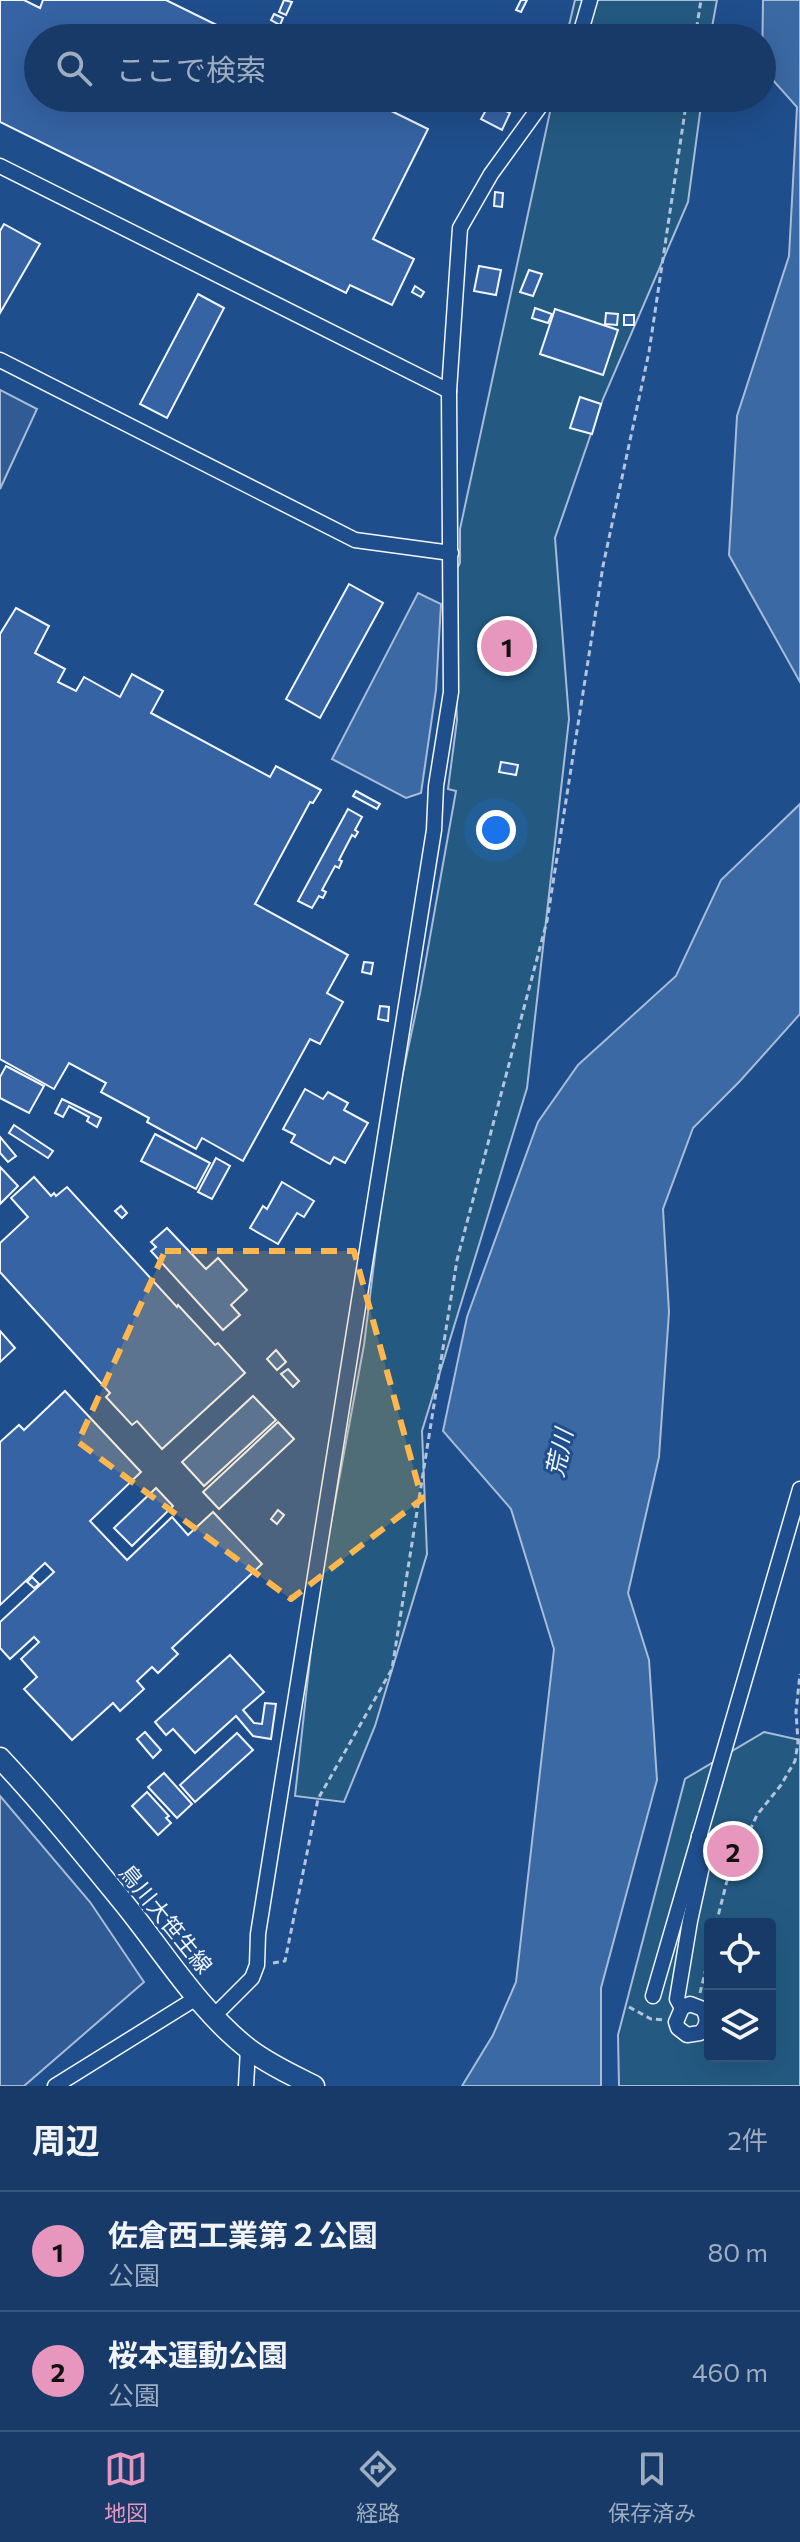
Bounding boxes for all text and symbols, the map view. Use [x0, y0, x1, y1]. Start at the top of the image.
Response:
search box [24, 24, 776, 112]
icon: search [52, 46, 96, 90]
text: ここで検索 [116, 50, 266, 87]
pin: 1 [481, 616, 533, 676]
your location [476, 810, 516, 850]
water label: 荒川 [539, 1423, 578, 1479]
pin: 2 [707, 1821, 759, 1881]
street label: 鳥川大笹生線 [114, 1859, 218, 1978]
map controls [704, 1918, 776, 2062]
button: locate [704, 1918, 776, 1990]
button: layers [704, 1990, 776, 2062]
text: 周辺 [32, 2118, 100, 2160]
text: 2件 [728, 2124, 768, 2155]
text: 佐倉西工業第２公園 [108, 2215, 378, 2252]
text: 1 [52, 2236, 64, 2267]
text: 80 m [708, 2236, 768, 2267]
text: 公園 [108, 2259, 160, 2290]
text: 桜本運動公園 [108, 2335, 288, 2372]
text: 2 [51, 2356, 65, 2387]
text: 460 m [692, 2356, 768, 2387]
text: 公園 [108, 2379, 160, 2410]
tab: 地図 [104, 2447, 148, 2527]
tab: 経路 [356, 2447, 400, 2527]
tab: 保存済み [608, 2447, 696, 2527]

